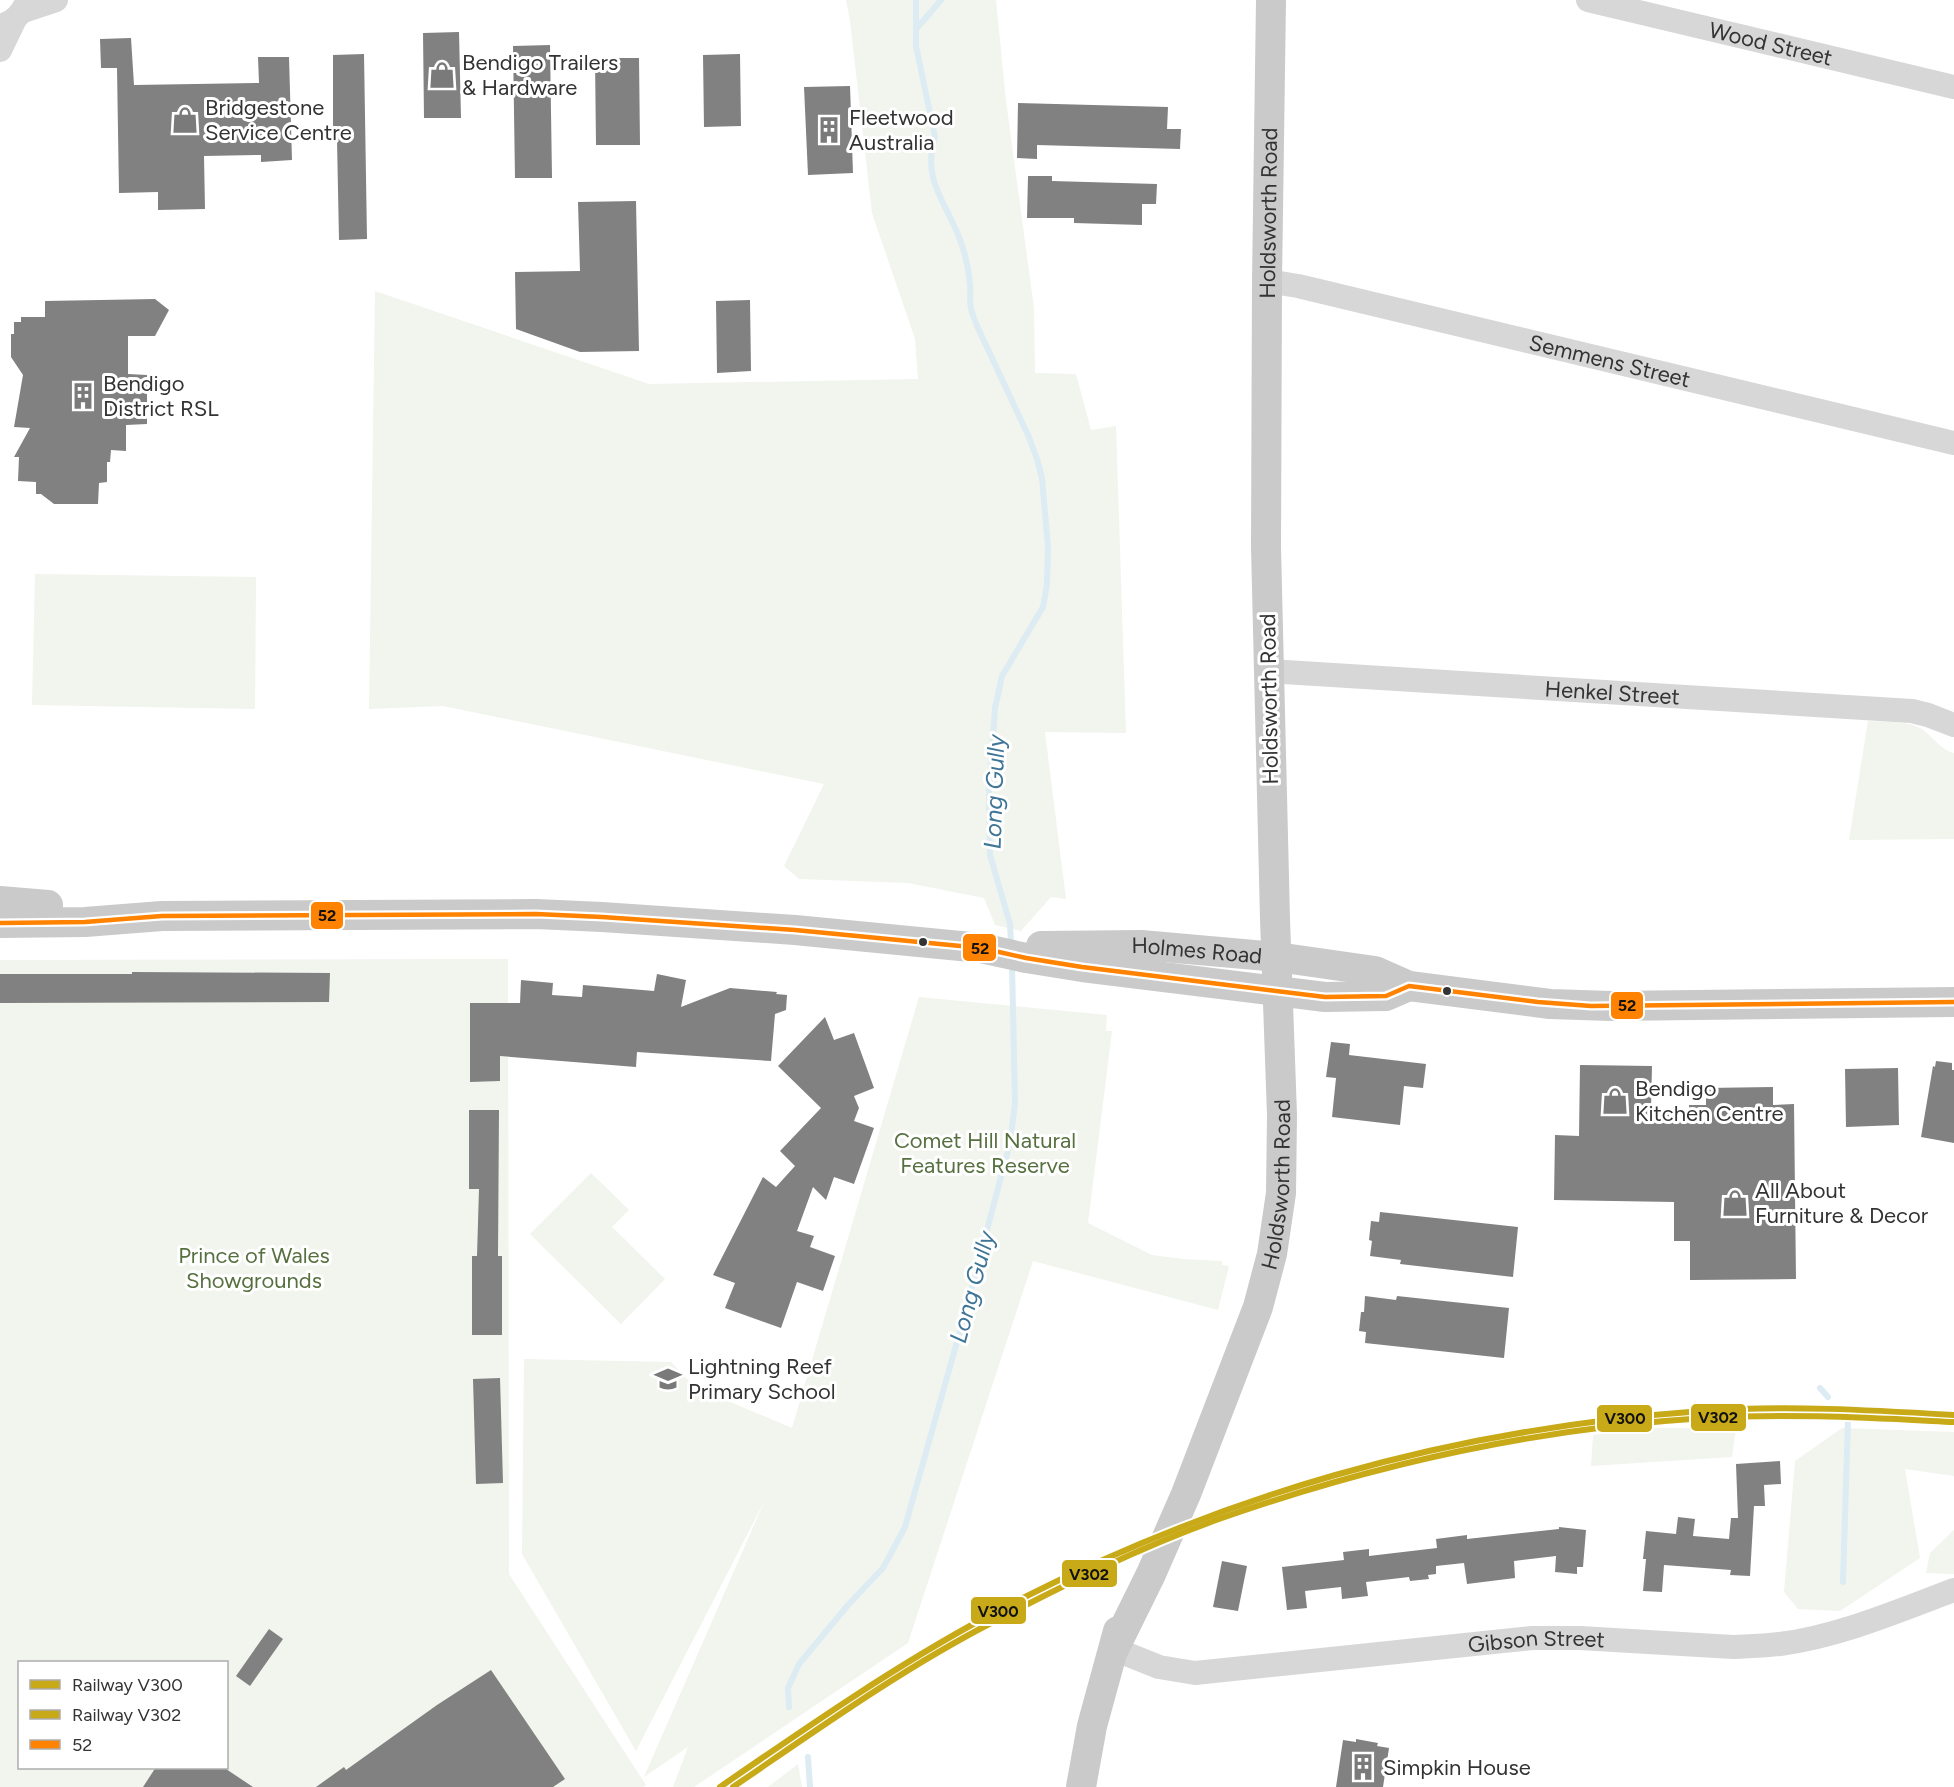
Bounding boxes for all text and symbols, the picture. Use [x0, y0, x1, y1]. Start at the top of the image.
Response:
street label: Wood Street [1707, 16, 1835, 71]
place label: Bendigo Trailers & Hardware [462, 49, 618, 101]
shop icon: Bendigo Trailers & Hardware [427, 60, 457, 90]
place label: Bridgestone Service Centre [205, 94, 352, 146]
place label: Fleetwood Australia [849, 104, 954, 156]
shop icon: Bridgestone Service Centre [170, 105, 200, 135]
building icon: Fleetwood Australia [814, 115, 844, 145]
street label: Holdsworth Road [1253, 127, 1283, 299]
street label: Semmens Street [1527, 328, 1693, 393]
place label: Bendigo District RSL [103, 370, 219, 422]
building icon: Bendigo District RSL [68, 381, 98, 411]
street label: Holdsworth Road [1254, 613, 1284, 785]
street label: Henkel Street [1544, 675, 1681, 710]
water label: Long Gully [978, 733, 1011, 850]
line badge: 52 [310, 901, 344, 930]
text: 52 [318, 906, 336, 925]
street label: Holmes Road [1131, 931, 1263, 969]
line badge: 52 [962, 933, 997, 962]
unlabelled marker [917, 936, 929, 948]
text: 52 [971, 939, 989, 958]
unlabelled marker [1441, 985, 1453, 997]
line badge: 52 [1610, 991, 1644, 1020]
text: 52 [1618, 996, 1636, 1015]
place label: Bendigo Kitchen Centre [1635, 1075, 1784, 1127]
shop icon: Bendigo Kitchen Centre [1600, 1086, 1630, 1116]
street label: Holdsworth Road [1255, 1099, 1296, 1273]
park label: Comet Hill Natural Features Reserve [894, 1127, 1076, 1179]
place label: All About Furniture & Decor [1755, 1177, 1929, 1229]
shop icon: All About Furniture & Decor [1720, 1188, 1750, 1218]
water label: Long Gully [943, 1227, 1001, 1346]
park label: Prince of Wales Showgrounds [178, 1242, 330, 1294]
place label: Lightning Reef Primary School [688, 1353, 836, 1405]
school or university icon: Lightning Reef Primary School [653, 1364, 683, 1394]
line badge: V302 [1690, 1403, 1747, 1432]
line badge: V300 [1596, 1404, 1653, 1433]
text: V302 [1698, 1408, 1738, 1427]
text: V300 [1604, 1409, 1646, 1428]
line badge: V302 [1061, 1559, 1118, 1588]
text: V302 [1069, 1565, 1109, 1584]
line badge: V300 [970, 1596, 1027, 1625]
text: V300 [977, 1602, 1019, 1621]
street label: Gibson Street [1467, 1624, 1606, 1658]
legend [18, 1661, 228, 1769]
text: Railway V300 [72, 1674, 183, 1696]
text: Railway V302 [72, 1704, 181, 1726]
text: 52 [72, 1734, 92, 1756]
building icon: Simpkin House [1348, 1752, 1378, 1782]
place label: Simpkin House [1383, 1754, 1531, 1781]

